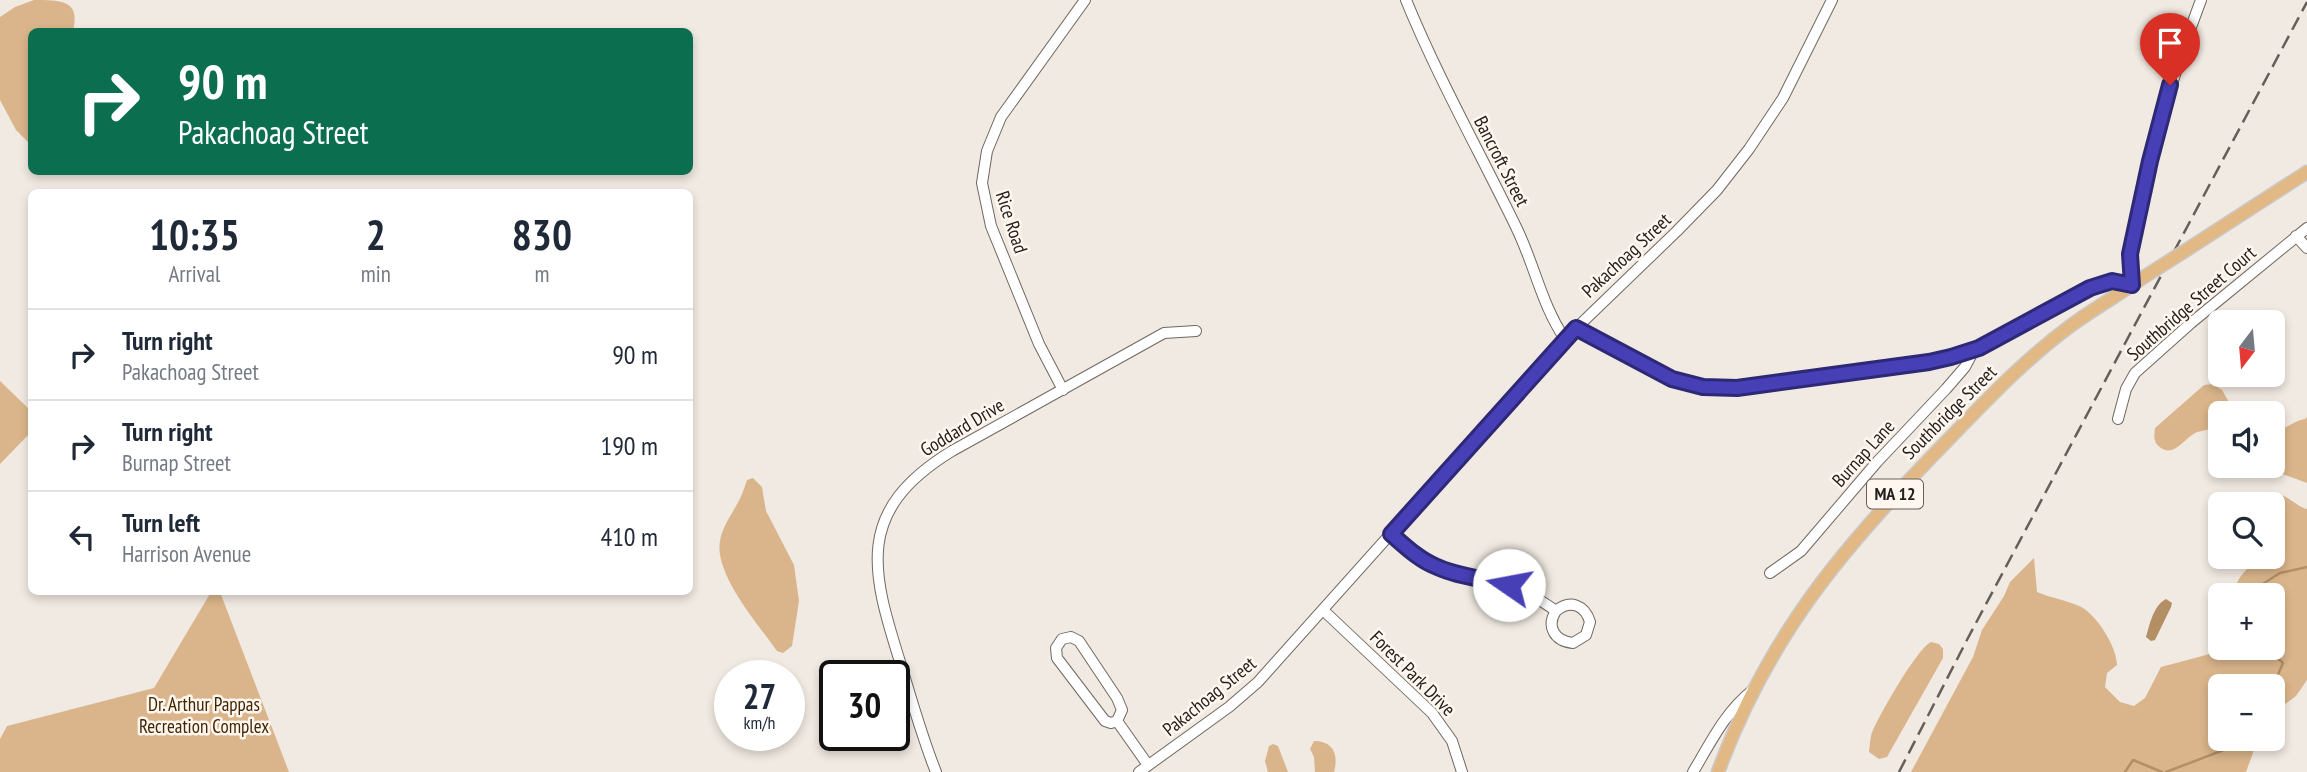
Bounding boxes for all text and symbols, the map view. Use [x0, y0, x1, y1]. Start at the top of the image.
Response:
pin [2140, 13, 2200, 85]
icon: arrive [2151, 24, 2189, 62]
text: 90 m [178, 49, 267, 113]
icon: right [63, 56, 154, 147]
text: Pakachoag Street [178, 111, 369, 153]
street label: Bancroft Street [1469, 112, 1535, 211]
street label: Rice Road [991, 188, 1033, 256]
text: 10:35 [149, 207, 240, 262]
text: 2 [366, 207, 386, 262]
text: 830 [512, 207, 572, 262]
street label: Pakachoag Street [1576, 207, 1676, 302]
street label: Southbridge Street Court [2122, 240, 2261, 366]
text: Arrival [168, 259, 220, 288]
text: min [361, 259, 391, 288]
text: m [534, 259, 549, 288]
north arrow [2208, 310, 2286, 387]
map controls [2208, 310, 2285, 751]
text: Turn right [122, 324, 213, 357]
icon: right [63, 336, 101, 374]
text: 90 m [612, 338, 658, 371]
text: Pakachoag Street [122, 357, 259, 386]
street label: Southbridge Street [1897, 359, 2002, 464]
street label: Goddard Drive [916, 393, 1008, 461]
button: sound [2208, 401, 2285, 478]
street label: Burnap Lane [1827, 414, 1899, 492]
text: Turn right [122, 415, 213, 448]
icon: right [63, 427, 101, 465]
text: 190 m [600, 429, 658, 462]
text: Burnap Street [122, 448, 231, 477]
road number: MA 12 [1867, 480, 1923, 508]
button: search [2208, 492, 2285, 569]
text: Turn left [122, 506, 200, 539]
icon: left [63, 518, 101, 556]
text: 410 m [600, 520, 658, 553]
text: Harrison Avenue [122, 539, 251, 568]
position arrow [1472, 548, 1546, 622]
button: + [2208, 583, 2285, 660]
street label: Forest Park Drive [1365, 625, 1461, 721]
street label: Pakachoag Street [1157, 651, 1261, 741]
speed limit sign: 30 [819, 660, 910, 751]
text: 27 [743, 673, 776, 719]
button: − [2208, 674, 2285, 751]
park label: Dr. Arthur Pappas Recreation Complex [139, 692, 269, 738]
text: km/h [744, 711, 775, 734]

